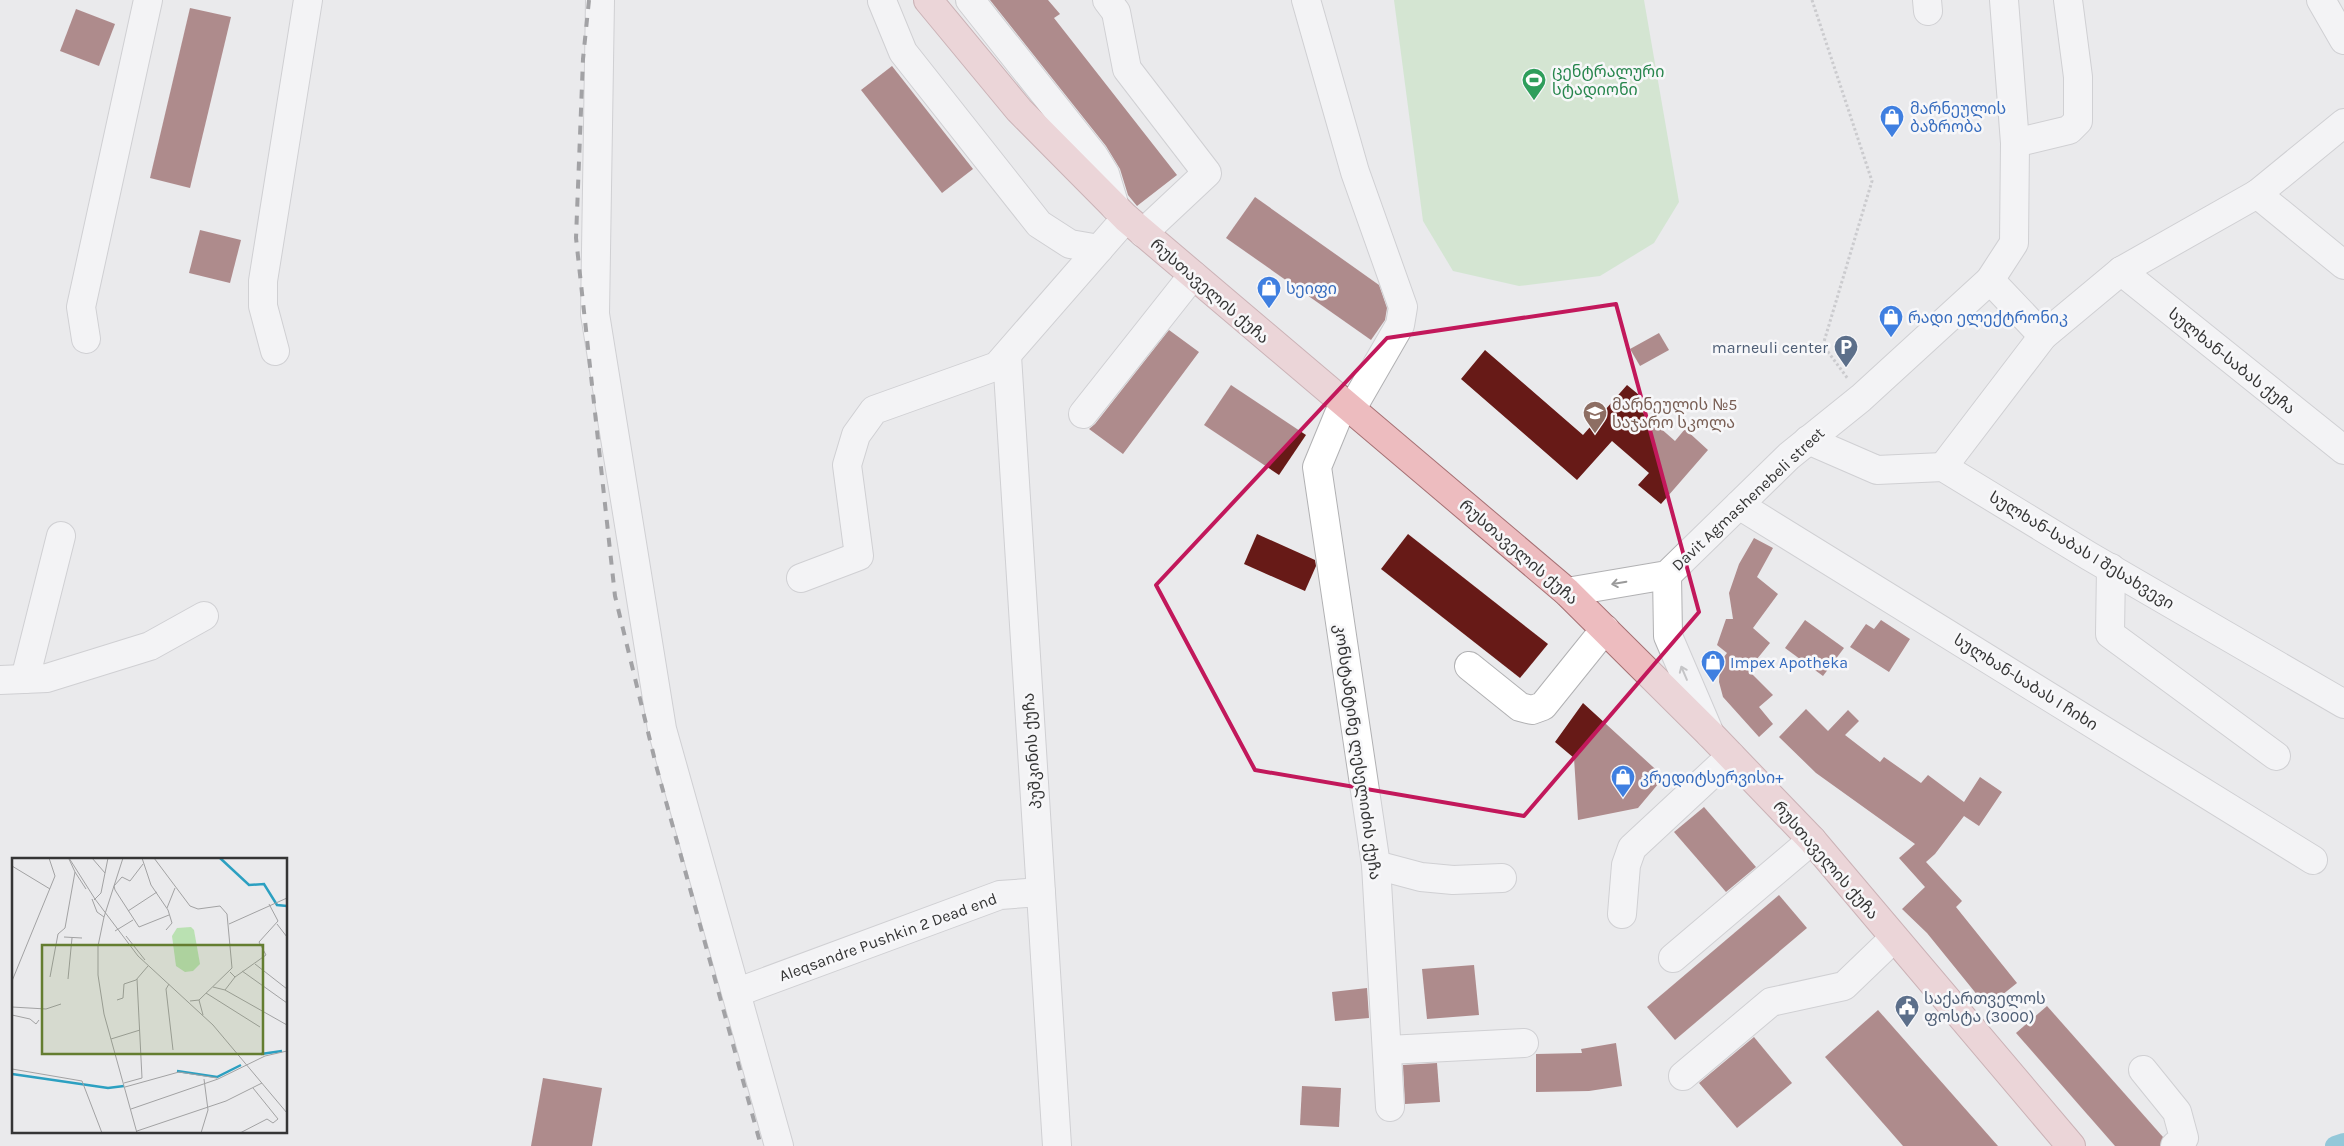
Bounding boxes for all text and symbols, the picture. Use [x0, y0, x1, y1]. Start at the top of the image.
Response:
place label: ცენტრალური სტადიონი [1552, 62, 1664, 100]
sports icon: ცენტრალური სტადიონი [1521, 67, 1547, 101]
place label: მარნეულის ბაზრობა [1910, 99, 2006, 136]
shop icon: მარნეულის ბაზრობა [1879, 104, 1905, 138]
street label: რუსთაველის ქუჩა [1146, 234, 1273, 348]
shop icon: სეიფი [1256, 275, 1282, 309]
place label: სეიფი [1286, 279, 1337, 298]
shop icon: რადი ელექტრონიკ [1878, 304, 1904, 338]
street label: სულხან-საბას ქუჩა [2164, 304, 2299, 419]
place label: რადი ელექტრონიკ [1908, 308, 2068, 328]
parking icon: marneuli center [1833, 334, 1859, 368]
place label: marneuli center [1712, 338, 1828, 357]
place label: მარნეულის №5 საჯარო სკოლა [1612, 395, 1737, 433]
school or university icon: მარნეულის №5 საჯარო სკოლა [1582, 400, 1608, 434]
street label: Davit Agmashenebeli street [1668, 423, 1828, 575]
street label: სულხან-საბას I შესახვევი [1986, 487, 2178, 614]
street label: რუსთაველის ქუჩა [1455, 495, 1582, 609]
one-way arrow [1612, 579, 1628, 589]
street label: კონსტანტინე ლესელიძის ქუჩა [1330, 623, 1385, 881]
street label: სულხან-საბას I ჩიხი [1950, 630, 2102, 735]
shop icon: Impex Apotheka [1700, 649, 1726, 683]
place label: Impex Apotheka [1730, 653, 1848, 672]
one-way arrow [1678, 666, 1688, 681]
street label: პუშკინის ქუჩა [1018, 692, 1046, 810]
shop icon: კრედიტსერვისი+ [1610, 764, 1636, 798]
place label: კრედიტსერვისი+ [1640, 768, 1784, 788]
street label: რუსთაველის ქუჩა [1769, 797, 1883, 924]
inset map [12, 858, 288, 1134]
street label: Aleqsandre Pushkin 2 Dead end [776, 889, 1000, 985]
place label: საქართველოს ფოსტა (3000) [1924, 989, 2046, 1026]
public building icon: საქართველოს ფოსტა (3000) [1894, 994, 1920, 1028]

